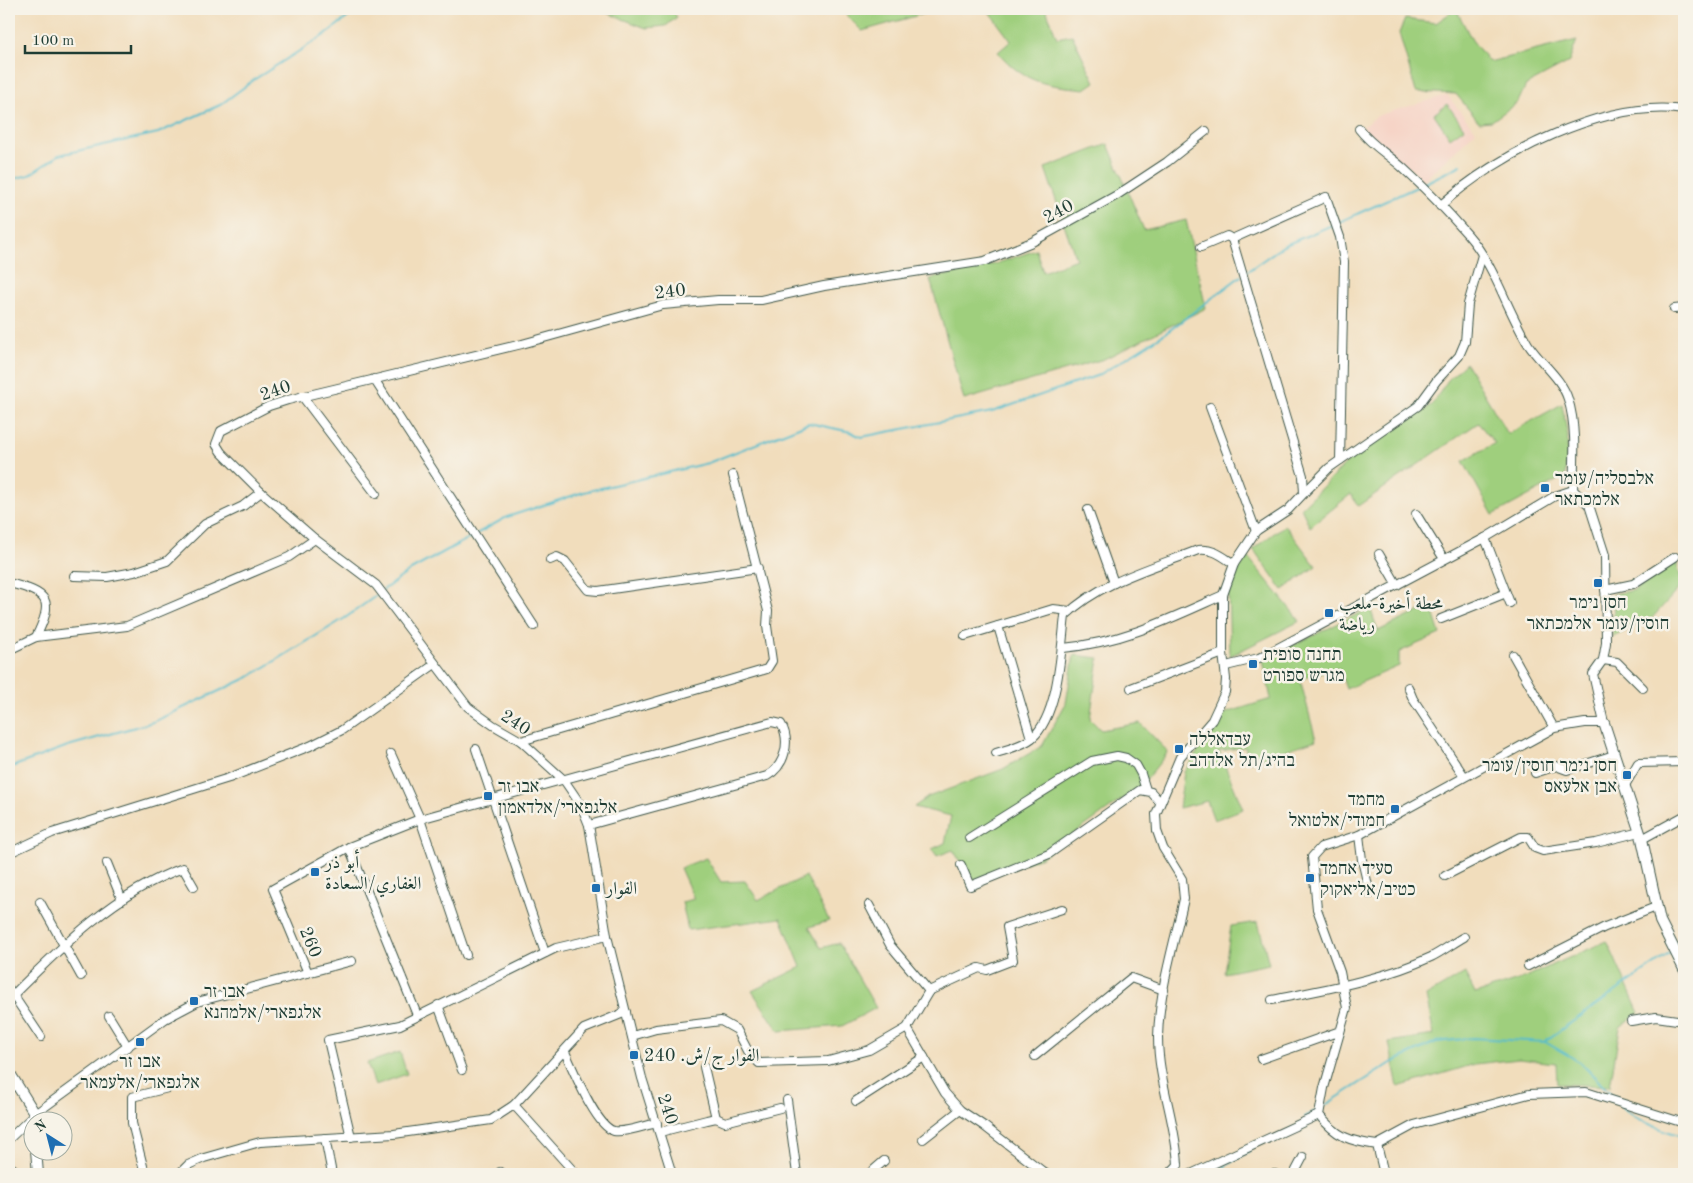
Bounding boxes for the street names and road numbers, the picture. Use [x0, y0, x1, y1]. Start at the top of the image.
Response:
street label: 240 [1040, 197, 1077, 227]
street label: 240 [653, 281, 687, 303]
street label: 240 [258, 377, 293, 405]
street label: 240 [497, 707, 533, 739]
street label: 260 [296, 924, 324, 960]
street label: 240 [654, 1092, 680, 1127]

